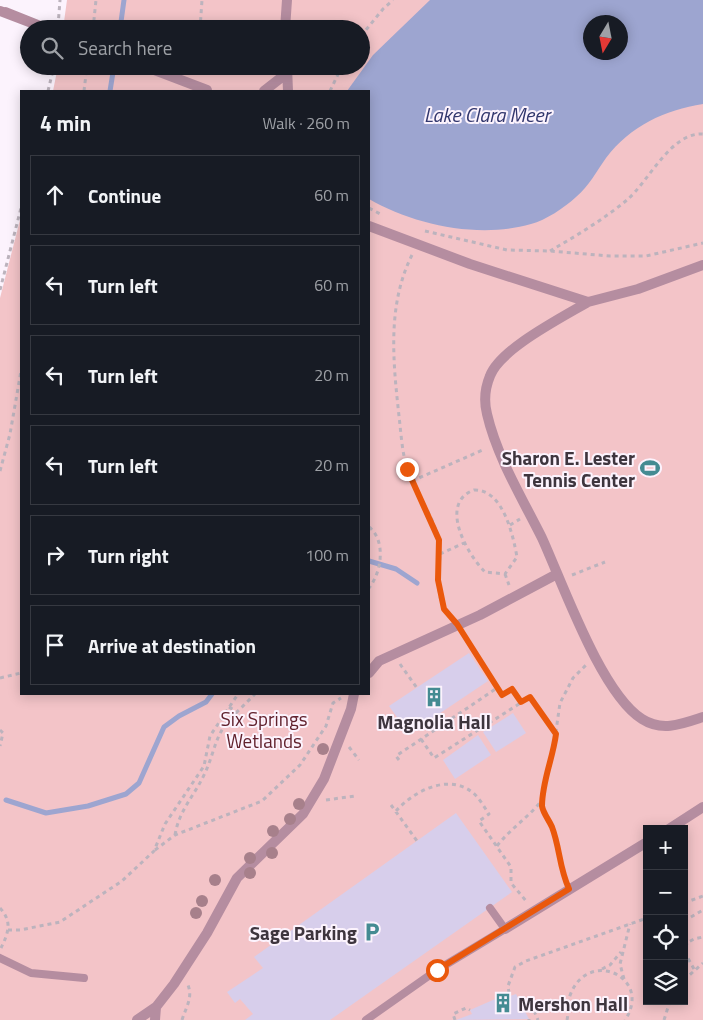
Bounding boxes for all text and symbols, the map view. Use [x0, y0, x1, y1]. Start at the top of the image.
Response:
north arrow [583, 15, 628, 60]
search box [20, 20, 370, 75]
text: Search here [78, 33, 172, 62]
icon: search [38, 34, 66, 62]
water label: Lake Clara Meer [424, 99, 553, 130]
text: 4 min [40, 107, 91, 139]
text: Walk · 260 m [262, 111, 350, 135]
icon: ahead [41, 181, 69, 209]
text: Continue [88, 181, 161, 210]
text: 60 m [314, 183, 349, 207]
icon: left [41, 271, 69, 299]
text: Turn left [88, 271, 158, 300]
text: 60 m [314, 273, 349, 297]
icon: left [41, 361, 69, 389]
text: Turn left [88, 361, 158, 390]
text: 20 m [314, 363, 349, 387]
place label: Sharon E. Lester Tennis Center [502, 443, 635, 494]
icon: left [41, 451, 69, 479]
text: Turn left [88, 451, 158, 480]
text: 20 m [314, 453, 349, 477]
sports icon: Sharon E. Lester Tennis Center [639, 457, 661, 479]
route end [396, 458, 419, 481]
icon: right [41, 541, 69, 569]
text: Turn right [88, 541, 169, 570]
text: 100 m [305, 543, 349, 567]
icon: arrive [41, 631, 69, 659]
text: Arrive at destination [88, 631, 256, 660]
building icon: Magnolia Hall [423, 686, 445, 708]
park label: Six Springs Wetlands [220, 704, 308, 755]
place label: Magnolia Hall [377, 707, 491, 736]
map controls [643, 825, 688, 1005]
button: + [643, 825, 688, 870]
button: − [643, 870, 688, 915]
button: locate [643, 915, 688, 960]
place label: Sage Parking [250, 918, 357, 947]
parking icon: Sage Parking [361, 921, 383, 943]
route start [426, 959, 449, 982]
button: layers [643, 960, 688, 1005]
place label: Mershon Hall [518, 989, 628, 1018]
building icon: Mershon Hall [492, 992, 514, 1014]

